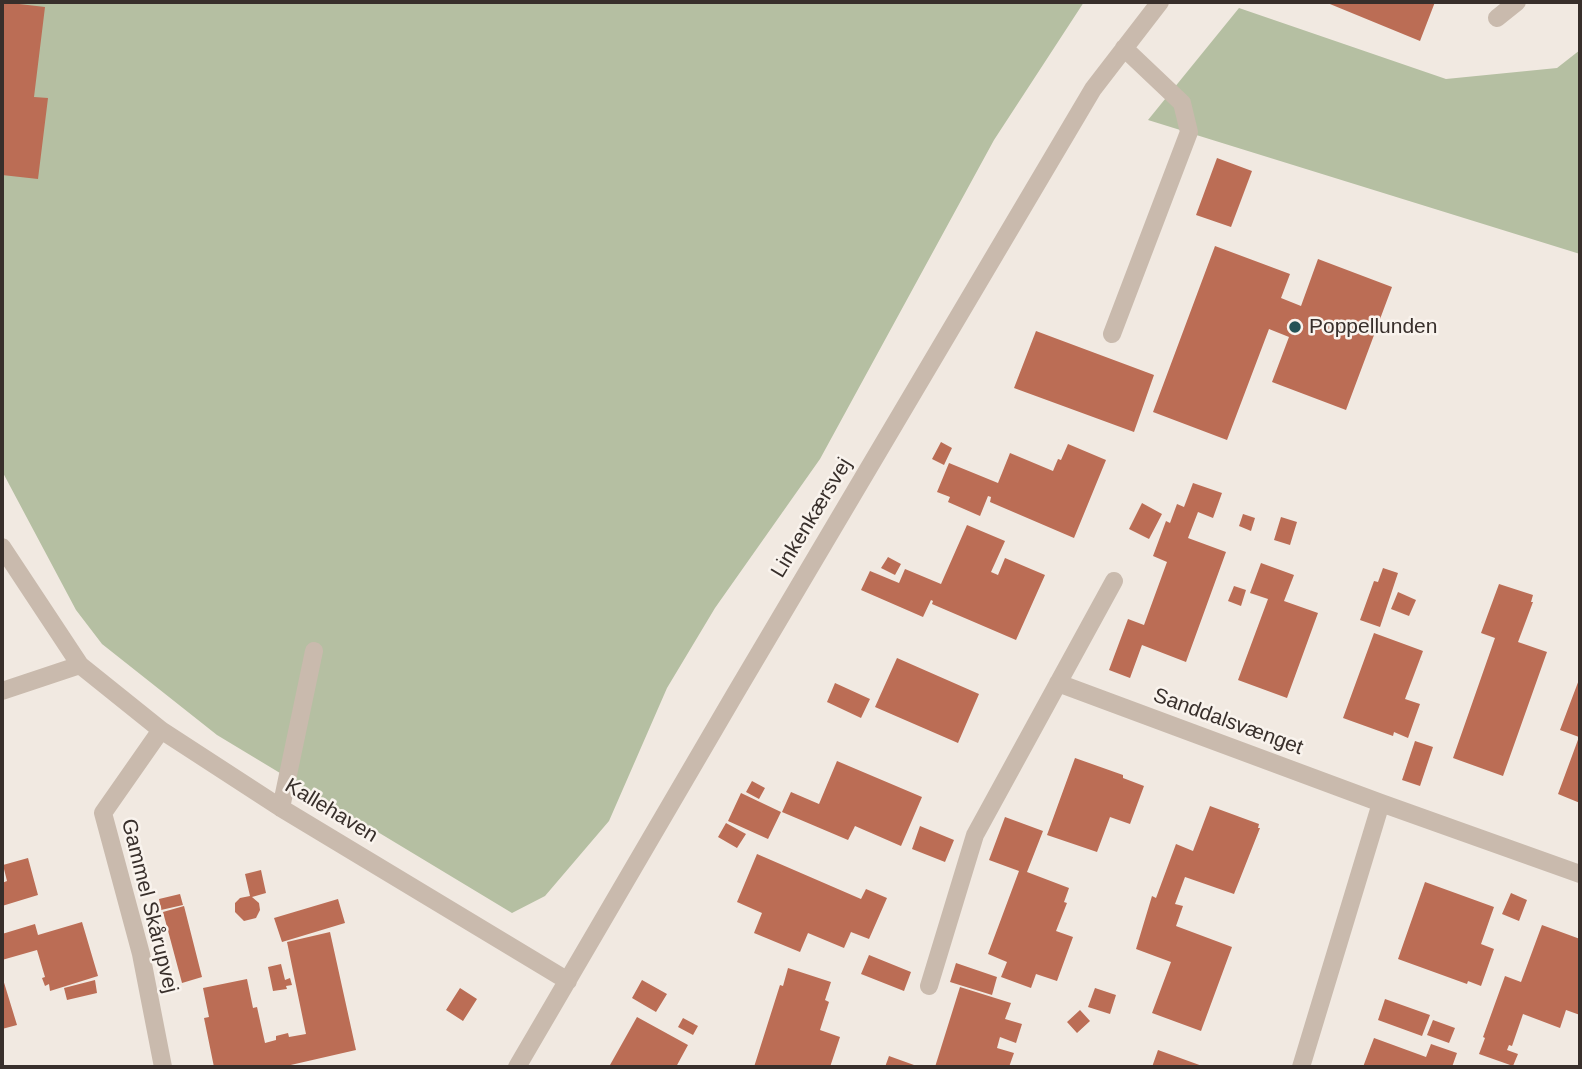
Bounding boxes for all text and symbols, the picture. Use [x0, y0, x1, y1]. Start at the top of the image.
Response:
place label: Poppellunden [1309, 314, 1437, 340]
marker: Poppellunden [1287, 319, 1303, 335]
street label: Linkenkærsvej [766, 453, 858, 583]
street label: Sanddalsvænget [1150, 683, 1306, 761]
street label: Kallehaven [280, 773, 382, 849]
street label: Gammel Skårupvej [115, 816, 183, 996]

